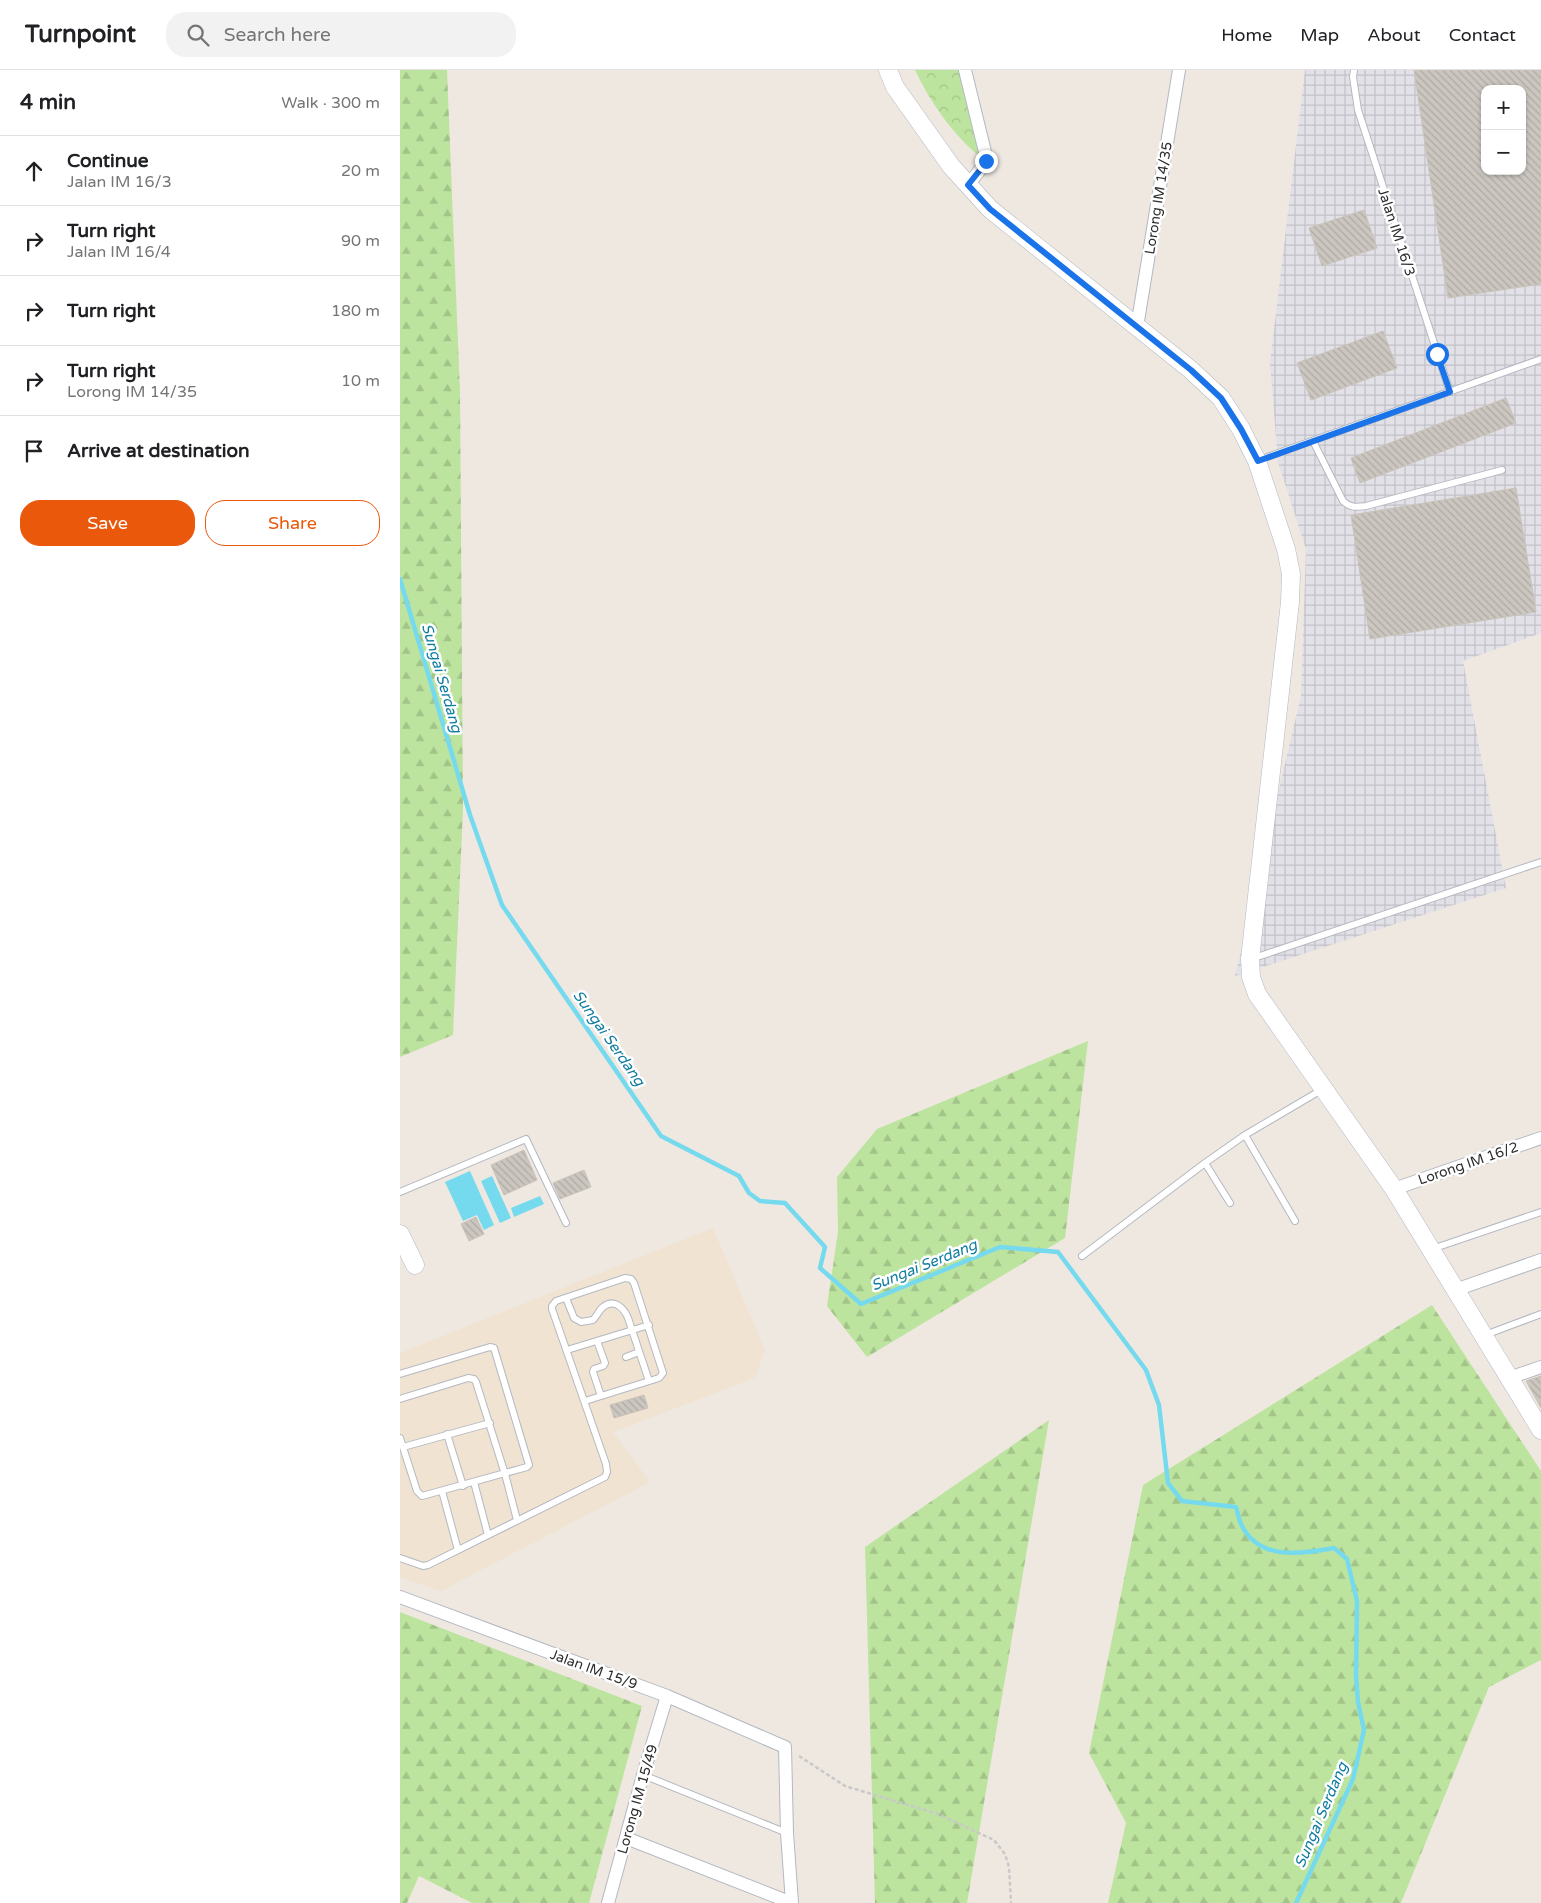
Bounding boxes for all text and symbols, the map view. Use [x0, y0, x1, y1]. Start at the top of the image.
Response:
search box [166, 12, 516, 57]
text: Turnpoint [25, 20, 136, 49]
icon: search [184, 21, 212, 49]
text: Search here [224, 24, 331, 46]
text: Home [1221, 24, 1272, 46]
text: Map [1300, 24, 1339, 46]
text: About [1367, 24, 1421, 46]
text: Contact [1449, 24, 1516, 46]
map controls [1481, 85, 1526, 175]
button: + [1481, 85, 1526, 130]
text: 4 min [20, 90, 76, 115]
text: Walk · 300 m [281, 93, 380, 113]
button: − [1481, 130, 1526, 175]
street label: Lorong IM 14/35 [1141, 141, 1176, 256]
text: Continue [67, 150, 149, 172]
route end [975, 150, 998, 173]
icon: ahead [20, 157, 48, 185]
text: 20 m [341, 161, 380, 181]
text: Jalan IM 16/3 [67, 172, 172, 192]
street label: Jalan IM 16/3 [1374, 186, 1419, 278]
text: Turn right [67, 220, 155, 242]
icon: right [20, 227, 48, 255]
text: 90 m [341, 231, 380, 251]
text: Jalan IM 16/4 [67, 242, 171, 262]
icon: right [20, 297, 48, 325]
text: Turn right [67, 300, 155, 322]
text: 180 m [331, 301, 380, 321]
route start [1426, 343, 1449, 366]
text: Turn right [67, 360, 155, 382]
icon: right [20, 367, 48, 395]
text: 10 m [341, 371, 380, 391]
text: Lorong IM 14/35 [67, 382, 197, 402]
icon: arrive [20, 437, 48, 465]
text: Arrive at destination [67, 440, 250, 462]
button: Save [20, 500, 195, 546]
button: Share [205, 500, 380, 546]
water label: Sungai Serdang [418, 621, 467, 736]
water label: Sungai Serdang [569, 987, 650, 1091]
street label: Lorong IM 16/2 [1416, 1138, 1521, 1189]
water label: Sungai Serdang [868, 1235, 981, 1294]
street label: Jalan IM 15/9 [548, 1646, 640, 1693]
street label: Lorong IM 15/49 [614, 1743, 661, 1856]
water label: Sungai Serdang [1291, 1758, 1352, 1870]

